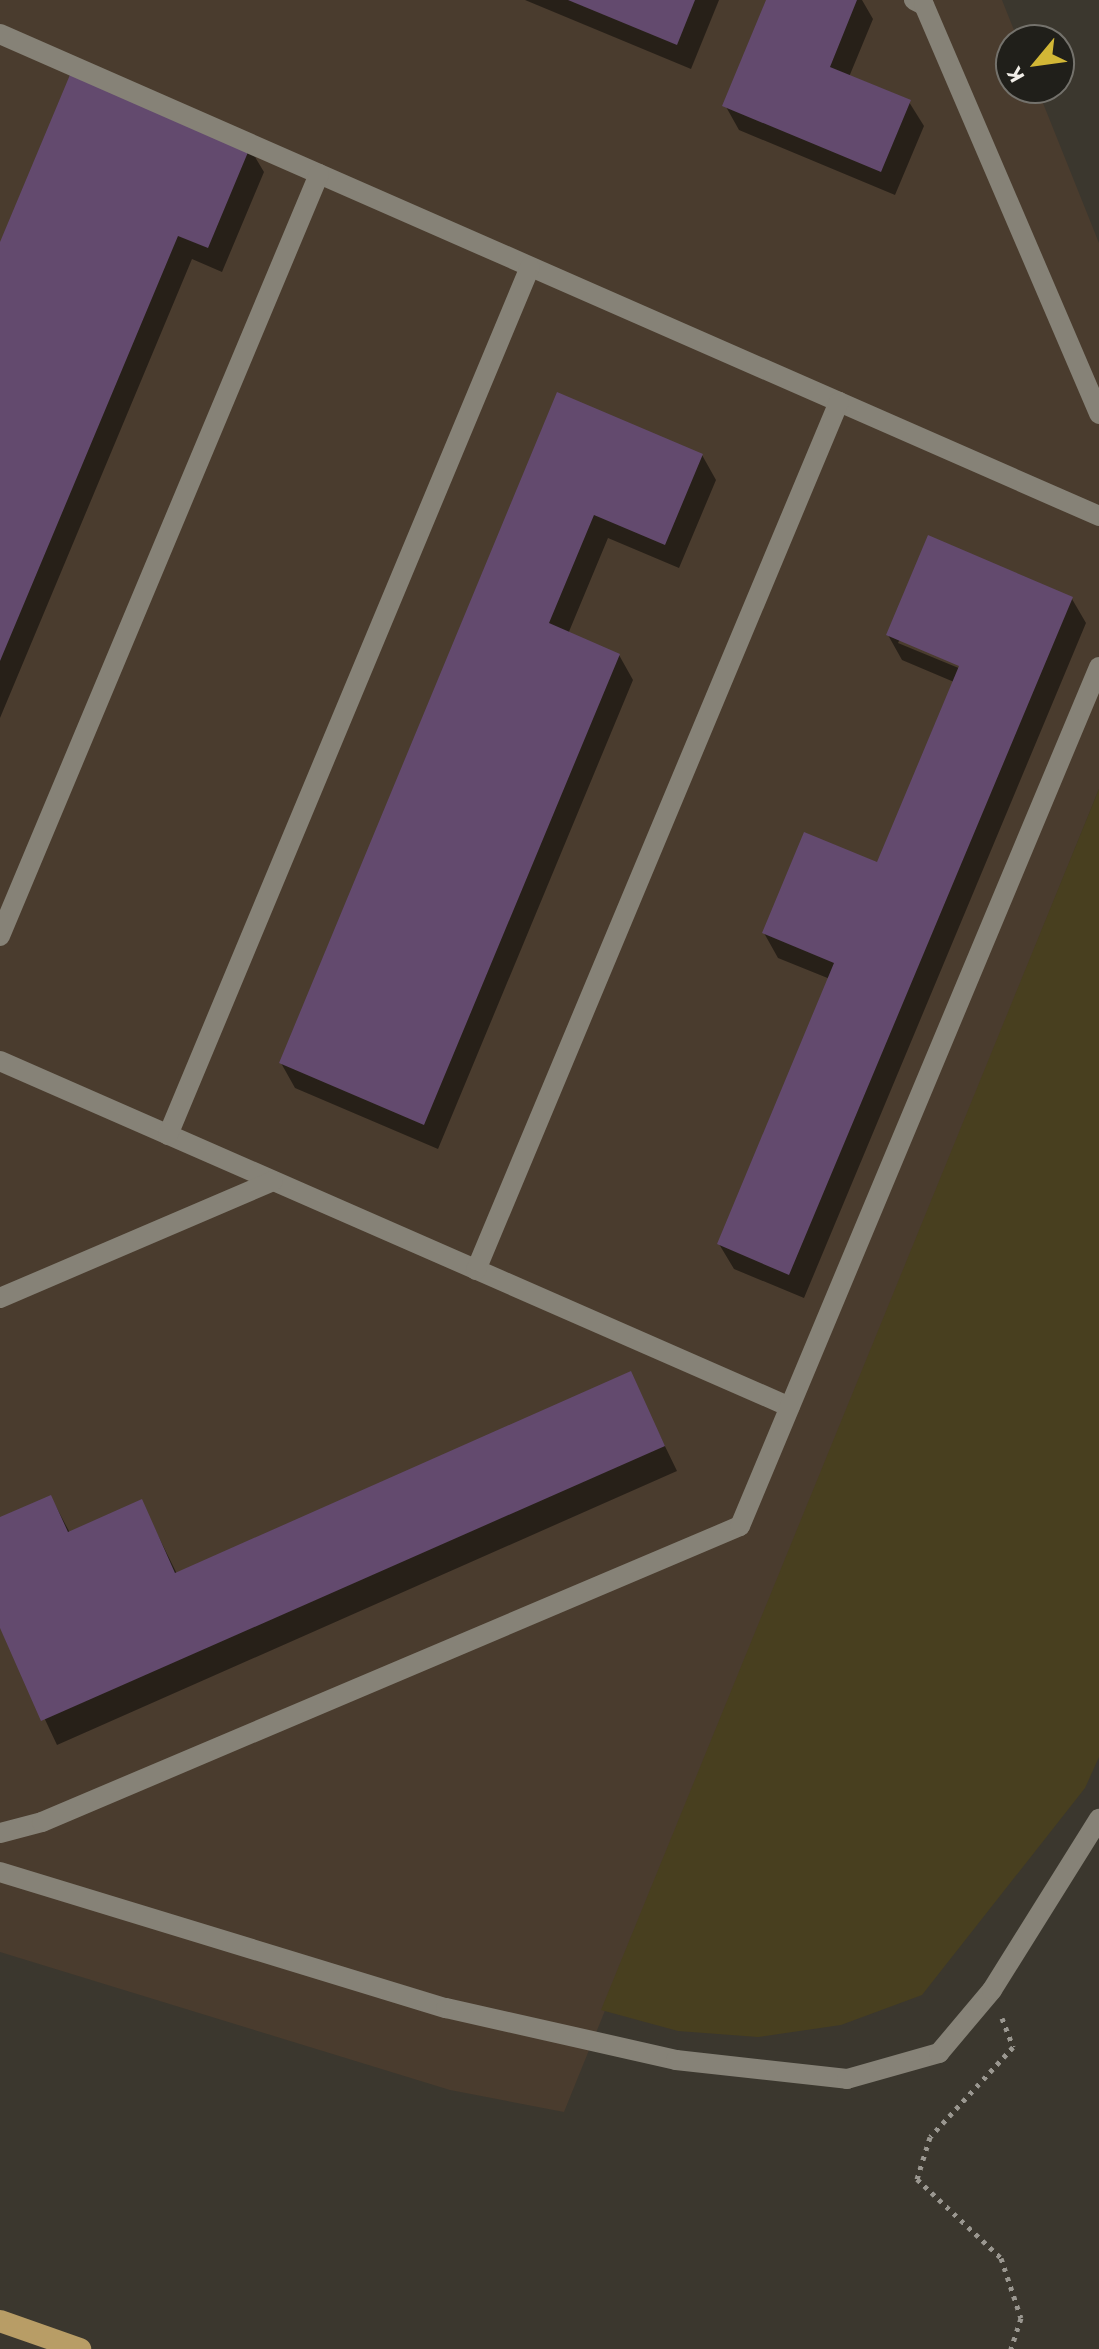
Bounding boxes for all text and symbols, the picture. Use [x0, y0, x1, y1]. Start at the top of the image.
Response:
north arrow [995, 24, 1075, 104]
text: K [998, 61, 1033, 88]

